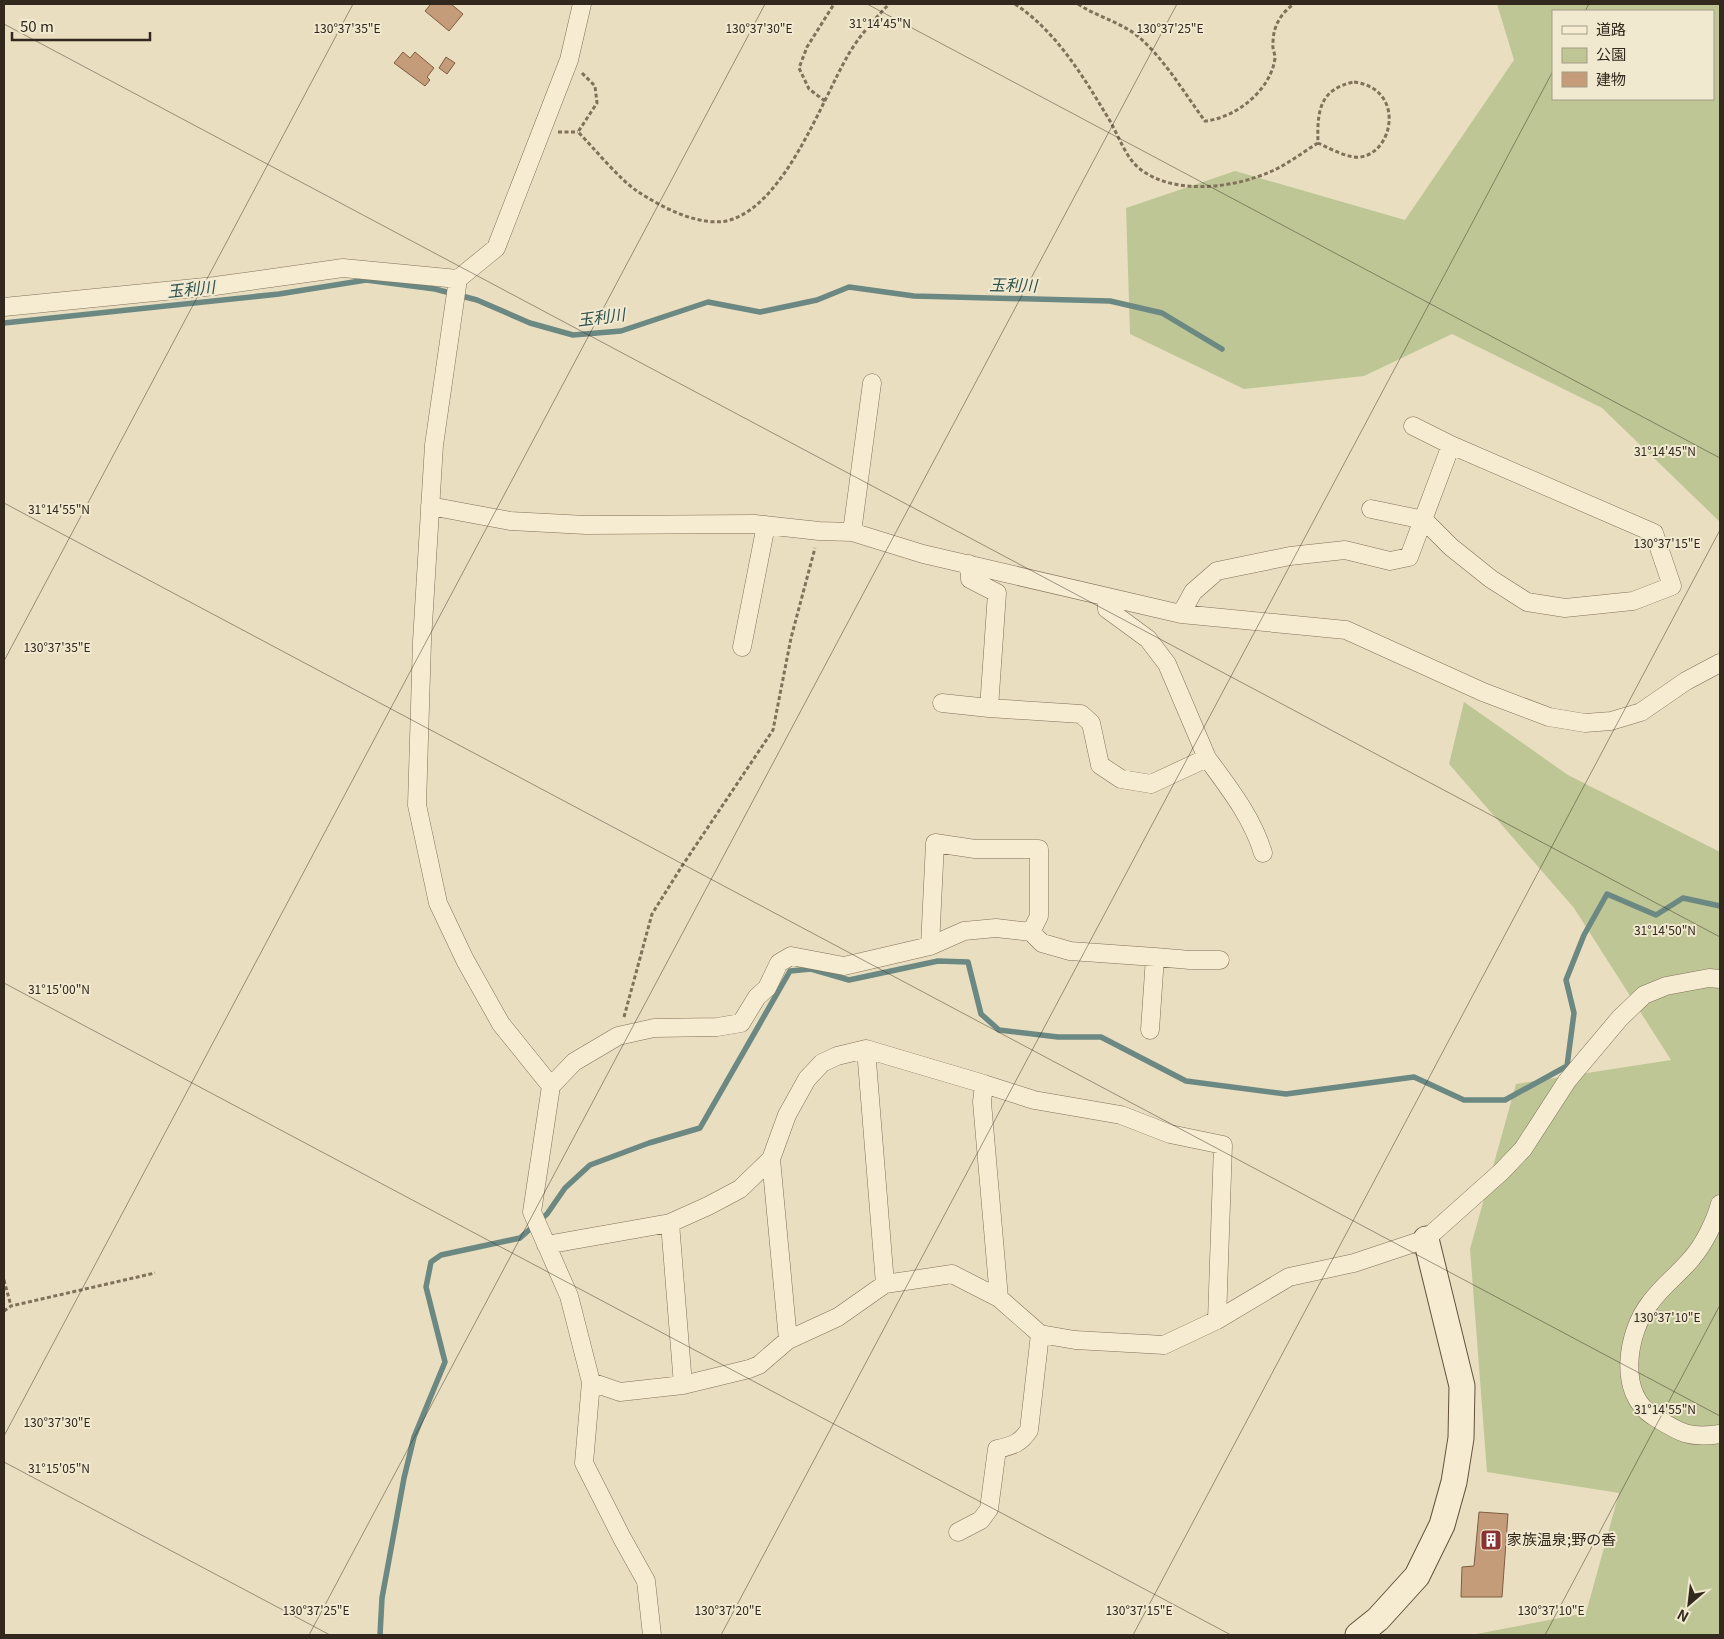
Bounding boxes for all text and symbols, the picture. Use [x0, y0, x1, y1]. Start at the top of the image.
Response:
scale bar [12, 10, 150, 42]
legend [1552, 10, 1714, 100]
text: 31°14'45"N [849, 14, 911, 31]
text: 50 m [20, 15, 54, 36]
text: 道路 [1596, 18, 1626, 39]
text: 130°37'35"E [313, 19, 381, 36]
text: 130°37'30"E [725, 19, 793, 36]
text: 130°37'25"E [1136, 19, 1204, 36]
text: 公園 [1596, 43, 1626, 64]
text: 建物 [1596, 68, 1626, 89]
water label: 玉利川 [989, 272, 1039, 296]
water label: 玉利川 [166, 273, 218, 302]
water label: 玉利川 [576, 301, 628, 331]
text: 31°14'45"N [1634, 442, 1696, 459]
text: 31°14'55"N [28, 500, 90, 517]
text: 130°37'15"E [1633, 534, 1701, 551]
text: 130°37'35"E [23, 638, 91, 655]
text: 31°14'50"N [1634, 921, 1696, 938]
text: 31°15'00"N [28, 980, 90, 997]
text: 130°37'10"E [1633, 1308, 1701, 1325]
text: 31°14'55"N [1634, 1400, 1696, 1417]
text: 130°37'30"E [23, 1413, 91, 1430]
text: 31°15'05"N [28, 1459, 90, 1476]
building icon: 家族温泉;野の香 [1479, 1528, 1503, 1552]
place label: 家族温泉;野の香 [1507, 1528, 1616, 1549]
north arrow [1664, 1579, 1714, 1629]
text: 130°37'25"E [282, 1601, 350, 1618]
text: 130°37'20"E [694, 1601, 762, 1618]
text: 130°37'15"E [1105, 1601, 1173, 1618]
text: 130°37'10"E [1517, 1601, 1585, 1618]
text: N [1673, 1605, 1692, 1628]

